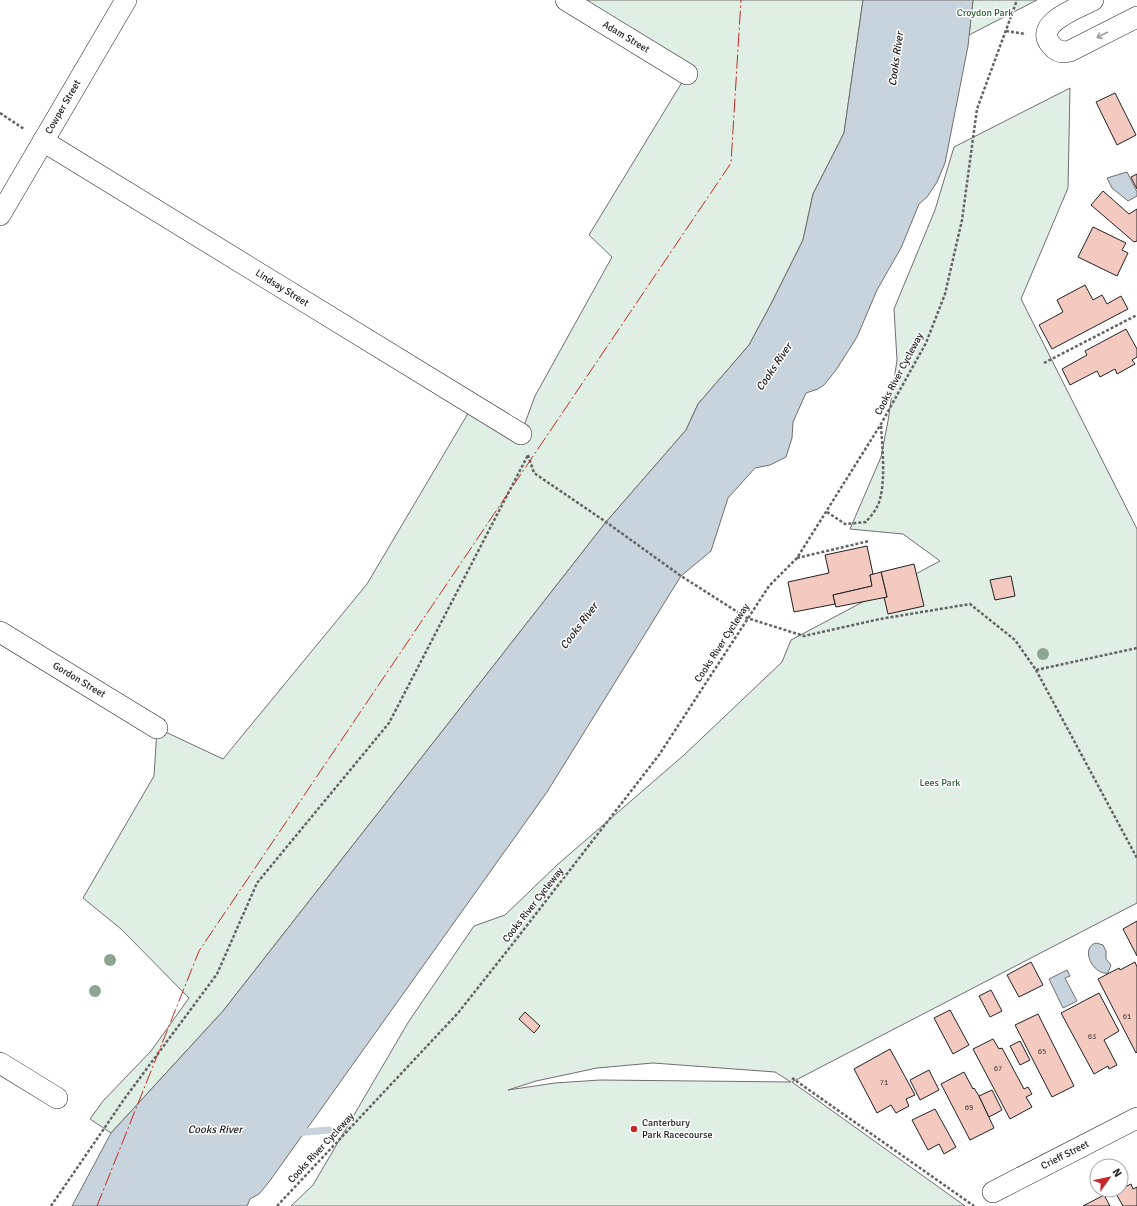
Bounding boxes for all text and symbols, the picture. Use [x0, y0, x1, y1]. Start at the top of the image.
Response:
park label: Croydon Park [957, 7, 1013, 19]
street label: Adam Street [600, 18, 652, 56]
water label: Cooks River [886, 29, 907, 87]
one-way arrow [1097, 32, 1109, 39]
street label: Cowper Street [43, 77, 84, 136]
street label: Lindsay Street [253, 267, 311, 309]
street label: Cooks River Cycleway [872, 330, 926, 417]
water label: Cooks River [753, 339, 796, 393]
water label: Cooks River [557, 599, 602, 652]
street label: Cooks River Cycleway [692, 601, 752, 685]
street label: Gordon Street [50, 660, 108, 701]
park label: Lees Park [920, 777, 960, 789]
street label: Cooks River Cycleway [500, 865, 566, 945]
house number: 61 [1123, 1011, 1131, 1021]
house number: 63 [1088, 1031, 1096, 1041]
house number: 65 [1038, 1046, 1046, 1056]
house number: 67 [994, 1063, 1002, 1073]
house number: 71 [880, 1077, 888, 1087]
house number: 69 [965, 1102, 973, 1112]
street label: Cooks River Cycleway [285, 1110, 357, 1186]
place label: Canterbury Park Racecourse [642, 1117, 712, 1141]
water label: Cooks River [188, 1123, 244, 1136]
marker: Canterbury Park Racecourse [629, 1124, 639, 1134]
street label: Crieff Street [1039, 1138, 1091, 1172]
north arrow [1089, 1158, 1129, 1198]
text: N [1109, 1166, 1125, 1180]

